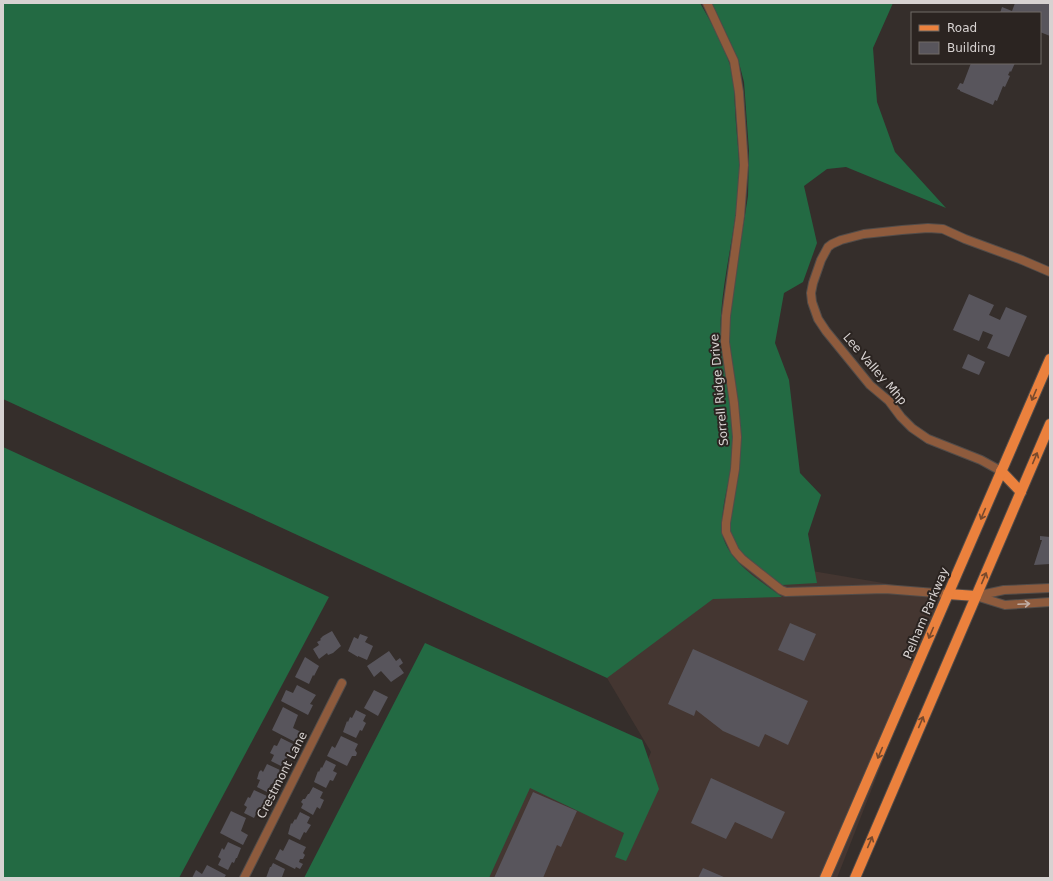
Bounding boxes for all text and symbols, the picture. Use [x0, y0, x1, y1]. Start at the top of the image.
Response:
legend [911, 12, 1041, 64]
text: Road [947, 21, 977, 35]
text: Building [947, 41, 996, 55]
street label: Lee Valley Mhp [840, 330, 910, 408]
street label: Sorrell Ridge Drive [707, 333, 731, 447]
one-way arrow [1030, 388, 1038, 400]
one-way arrow [1032, 453, 1040, 465]
one-way arrow [979, 508, 986, 520]
street label: Pelham Parkway [900, 565, 952, 661]
one-way arrow [981, 572, 988, 584]
one-way arrow [1017, 600, 1030, 607]
one-way arrow [927, 627, 934, 639]
one-way arrow [918, 717, 925, 729]
street label: Crestmont Lane [254, 729, 310, 821]
one-way arrow [875, 746, 883, 758]
one-way arrow [867, 837, 875, 849]

